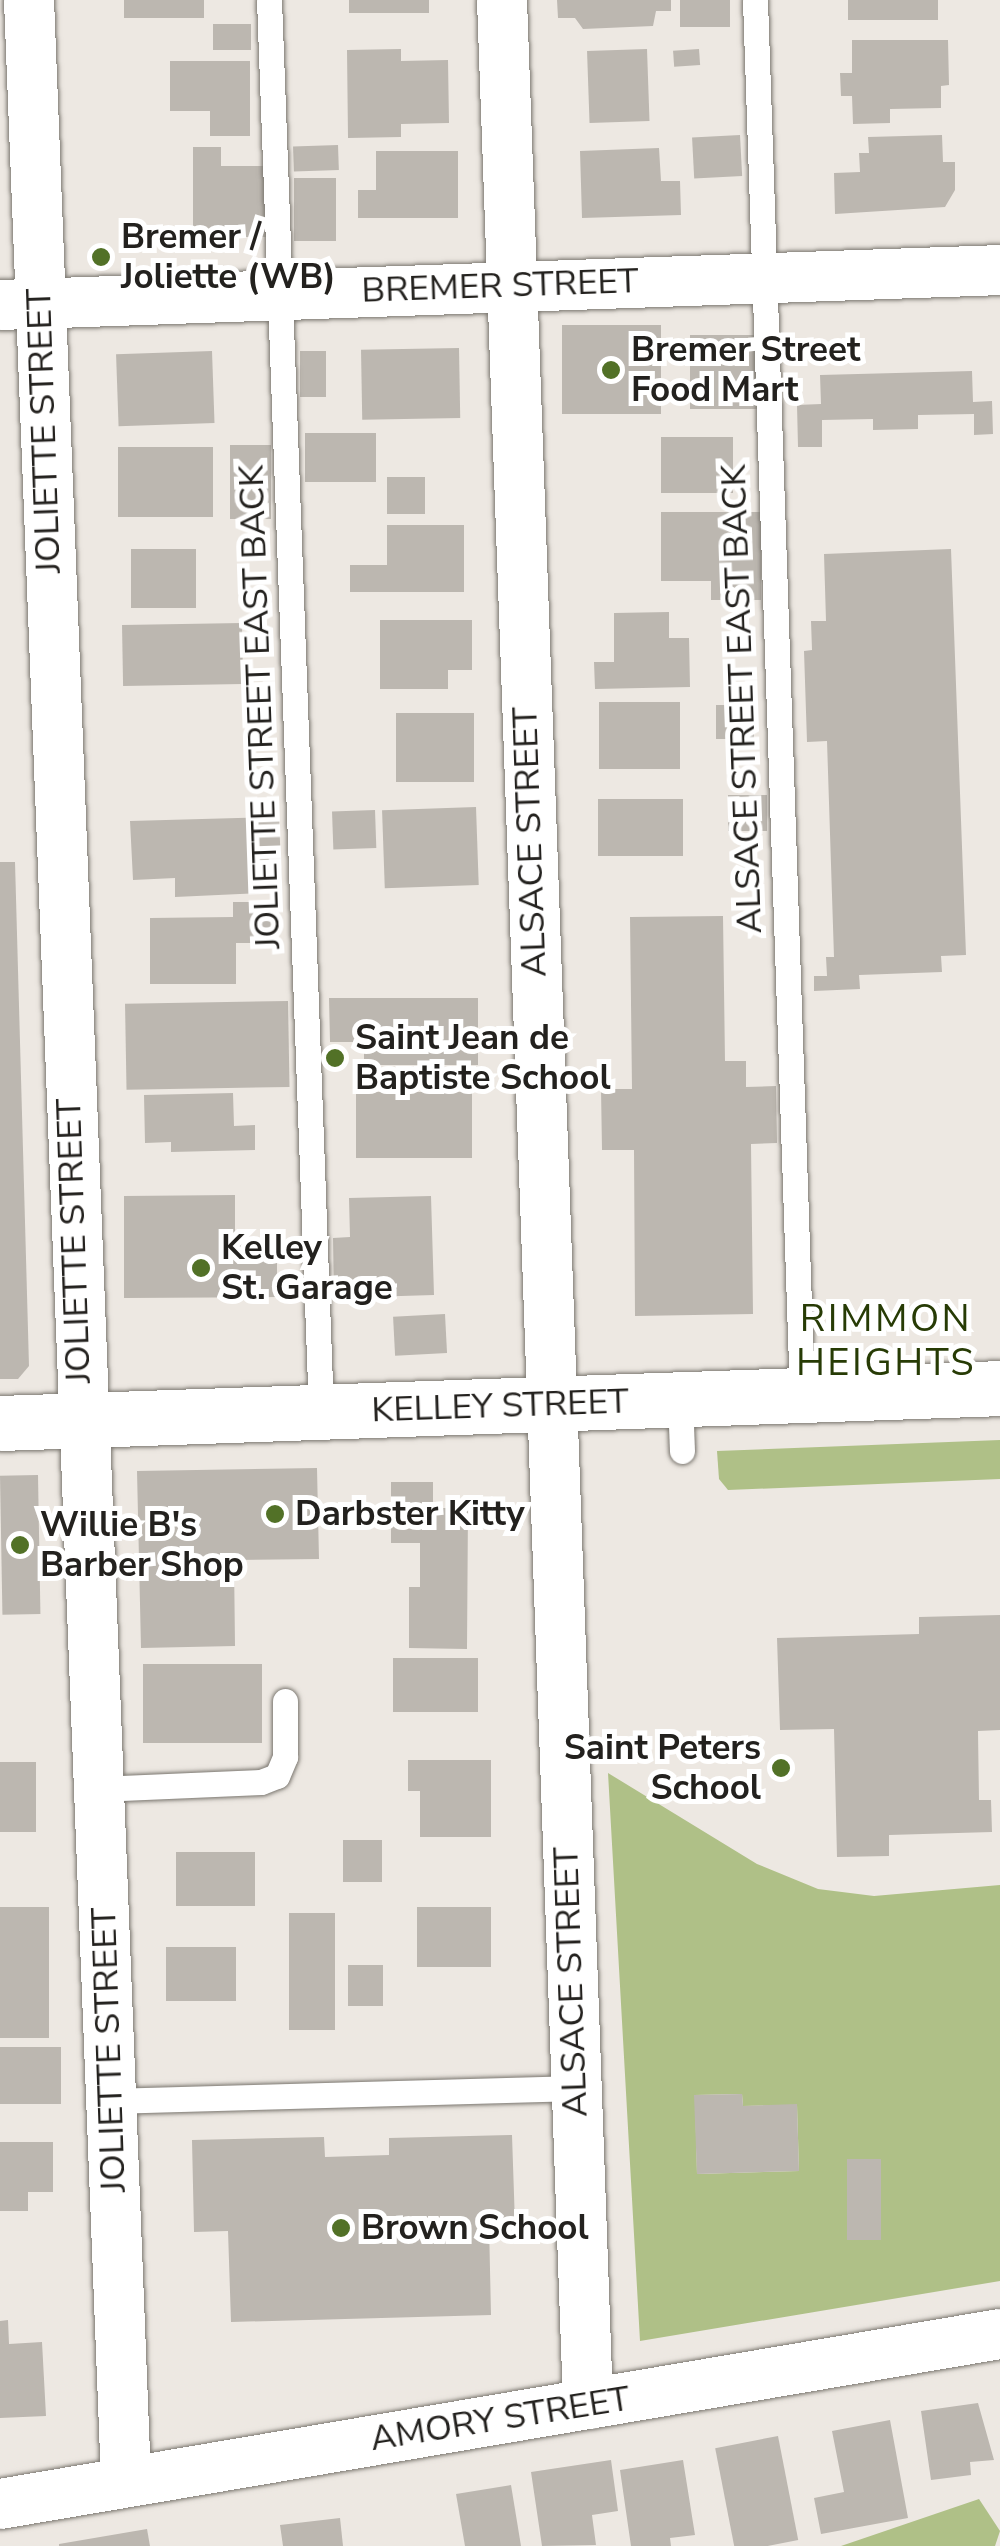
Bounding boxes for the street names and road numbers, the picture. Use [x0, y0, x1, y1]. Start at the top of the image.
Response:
street label: BREMER STREET [361, 260, 639, 312]
street label: JOLIETTE STREET [18, 288, 70, 574]
street label: JOLIETTE STREET EAST BACK [231, 464, 289, 950]
street label: ALSACE STREET EAST BACK [713, 464, 771, 934]
street label: ALSACE STREET [504, 706, 556, 978]
street label: JOLIETTE STREET [48, 1098, 100, 1384]
street label: KELLEY STREET [371, 1381, 629, 1431]
street label: ALSACE STREET [545, 1846, 597, 2118]
street label: JOLIETTE STREET [83, 1907, 135, 2193]
street label: AMORY STREET [367, 2378, 633, 2460]

